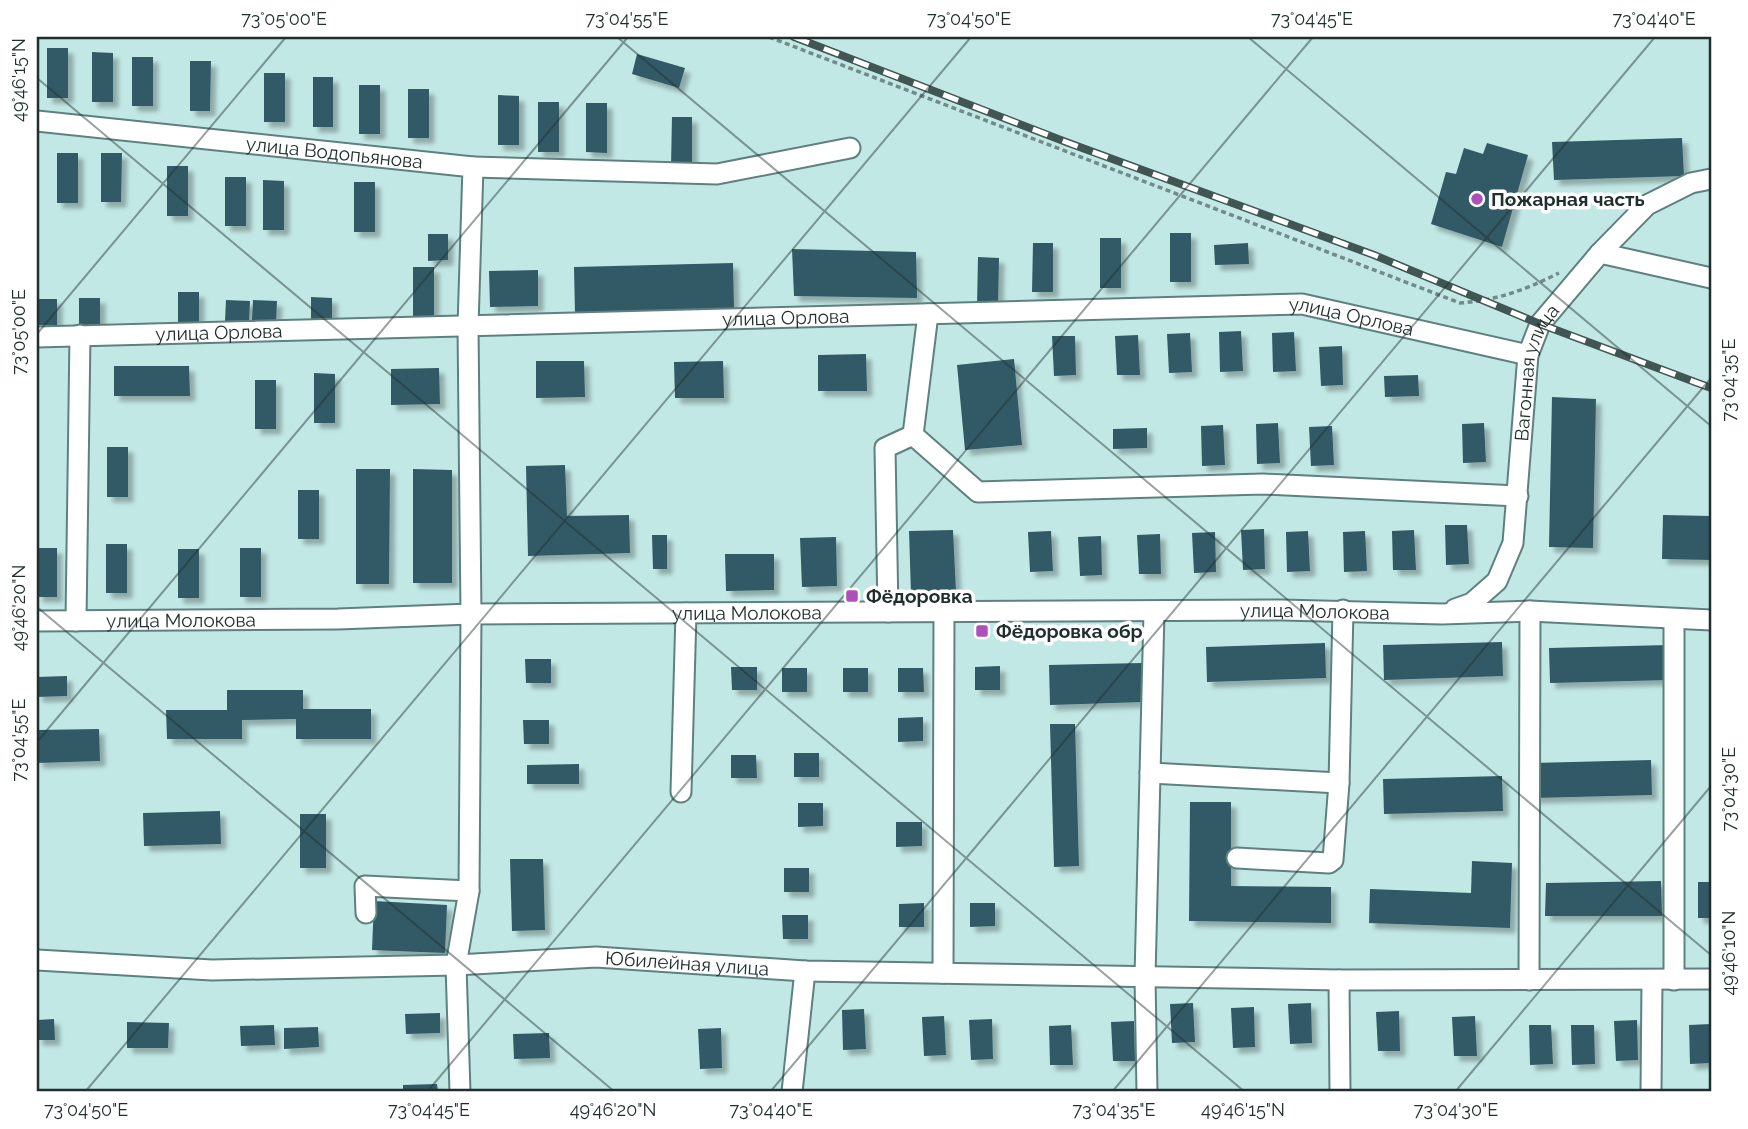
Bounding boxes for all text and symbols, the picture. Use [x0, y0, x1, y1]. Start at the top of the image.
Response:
text: 73°05'00"E [241, 8, 327, 29]
text: 73°04'55"E [585, 8, 669, 29]
text: 73°04'50"E [927, 8, 1011, 29]
text: 73°04'45"E [1271, 8, 1353, 29]
text: 73°04'40"E [1612, 8, 1696, 29]
text: 49°46'15"N [8, 38, 29, 122]
street label: улица Водопьянова [245, 132, 424, 173]
place label: Пожарная часть [1491, 188, 1645, 210]
marker: Пожарная часть [1469, 191, 1485, 207]
text: 73°05'00"E [8, 289, 29, 375]
street label: улица Орлова [1289, 293, 1416, 340]
street label: Вагонная улица [1510, 299, 1563, 442]
street label: улица Орлова [722, 305, 850, 330]
street label: улица Орлова [155, 320, 283, 345]
text: 73°04'35"E [1718, 338, 1739, 422]
text: 49°46'20"N [8, 565, 29, 651]
place label: Фёдоровка [866, 585, 973, 607]
marker: Фёдоровка [844, 588, 860, 604]
street label: улица Молокова [1240, 599, 1390, 624]
street label: улица Молокова [672, 601, 822, 624]
street label: улица Молокова [106, 609, 256, 632]
place label: Фёдоровка обр [996, 620, 1143, 642]
marker: Фёдоровка обр [974, 623, 990, 639]
text: 73°04'55"E [8, 698, 29, 782]
text: 73°04'30"E [1718, 747, 1739, 831]
text: 49°46'10"N [1718, 911, 1739, 996]
street label: Юбилейная улица [605, 947, 770, 980]
text: 73°04'50"E [44, 1099, 128, 1120]
text: 73°04'45"E [388, 1099, 470, 1120]
text: 49°46'20"N [570, 1099, 656, 1120]
text: 73°04'40"E [729, 1099, 813, 1120]
text: 73°04'35"E [1072, 1099, 1156, 1120]
text: 49°46'15"N [1201, 1099, 1285, 1120]
text: 73°04'30"E [1414, 1099, 1498, 1120]

